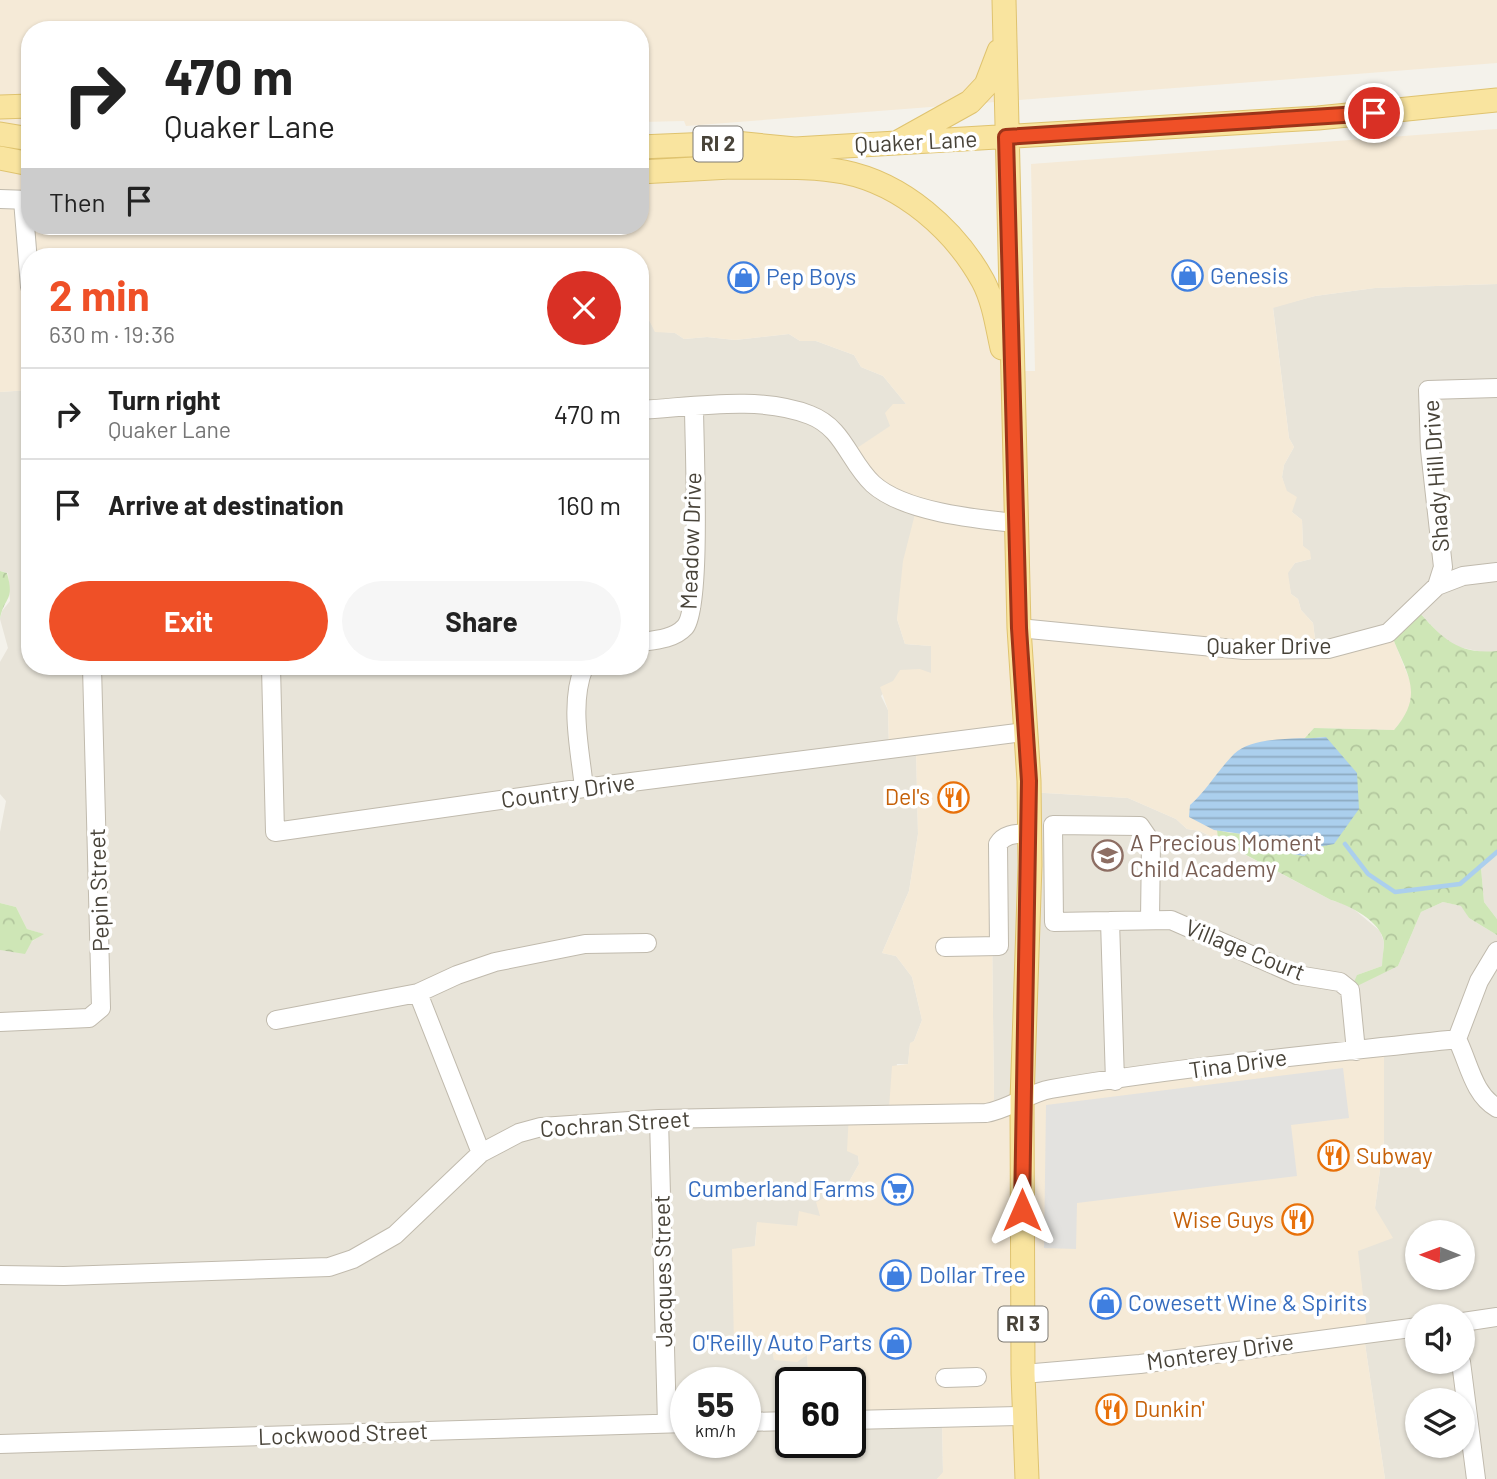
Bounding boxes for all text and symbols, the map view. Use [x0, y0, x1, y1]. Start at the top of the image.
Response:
text: 470 m [164, 46, 293, 105]
icon: right [49, 49, 140, 140]
pin [1344, 83, 1404, 143]
icon: arrive [1355, 94, 1393, 132]
text: Quaker Lane [164, 106, 335, 144]
street label: Quaker Lane [854, 124, 978, 158]
road number: RI 2 [694, 127, 742, 162]
icon: arrive [120, 182, 158, 220]
text: Then [49, 186, 106, 217]
shop icon: Genesis [1170, 259, 1204, 293]
shop icon: Pep Boys [726, 260, 760, 294]
place label: Genesis [1210, 261, 1289, 289]
place label: Pep Boys [766, 262, 856, 290]
text: 2 min [49, 269, 150, 319]
button: close [547, 271, 621, 345]
text: 630 m · 19:36 [49, 320, 175, 348]
text: Turn right [108, 384, 221, 415]
icon: right [49, 395, 87, 433]
text: 470 m [554, 398, 621, 429]
street label: Shady Hill Drive [1416, 399, 1454, 553]
text: Quaker Lane [108, 415, 231, 443]
street label: Meadow Drive [674, 472, 706, 610]
icon: arrive [49, 486, 87, 524]
text: Arrive at destination [108, 489, 344, 520]
text: 160 m [557, 489, 621, 520]
button: Exit [49, 581, 328, 661]
button: Share [342, 581, 621, 661]
street label: Quaker Drive [1207, 631, 1331, 659]
street label: Country Drive [499, 767, 637, 813]
restaurant icon: Del's [936, 780, 970, 814]
place label: Del's [885, 782, 930, 810]
street label: Pepin Street [82, 828, 114, 952]
place label: A Precious Moment Child Academy [1130, 828, 1322, 882]
school or university icon: A Precious Moment Child Academy [1090, 839, 1124, 873]
street label: Village Court [1181, 912, 1309, 986]
street label: Tina Drive [1187, 1042, 1289, 1084]
street label: Cochran Street [539, 1104, 691, 1142]
restaurant icon: Subway [1316, 1139, 1350, 1173]
place label: Subway [1356, 1141, 1433, 1169]
supermarket icon: Cumberland Farms [881, 1172, 915, 1206]
position arrow [985, 1173, 1059, 1247]
place label: Cumberland Farms [688, 1174, 875, 1202]
street label: Jacques Street [647, 1195, 677, 1348]
restaurant icon: Wise Guys [1280, 1203, 1314, 1237]
place label: Wise Guys [1173, 1205, 1274, 1233]
north arrow [1405, 1220, 1475, 1290]
map controls [1405, 1220, 1475, 1458]
shop icon: Dollar Tree [879, 1258, 913, 1292]
place label: Dollar Tree [919, 1260, 1026, 1288]
shop icon: Cowesett Wine & Spirits [1088, 1286, 1122, 1320]
place label: Cowesett Wine & Spirits [1128, 1288, 1367, 1316]
button: sound [1405, 1304, 1475, 1374]
road number: RI 3 [998, 1306, 1048, 1342]
shop icon: O'Reilly Auto Parts [878, 1326, 912, 1360]
street label: Monterey Drive [1144, 1327, 1295, 1375]
place label: O'Reilly Auto Parts [692, 1328, 872, 1356]
speed limit sign: 60 [775, 1367, 866, 1458]
text: 55 [697, 1382, 734, 1424]
button: layers [1405, 1388, 1475, 1458]
restaurant icon: Dunkin' [1094, 1392, 1128, 1426]
place label: Dunkin' [1134, 1394, 1205, 1422]
street label: Lockwood Street [257, 1416, 429, 1450]
text: km/h [695, 1419, 736, 1441]

